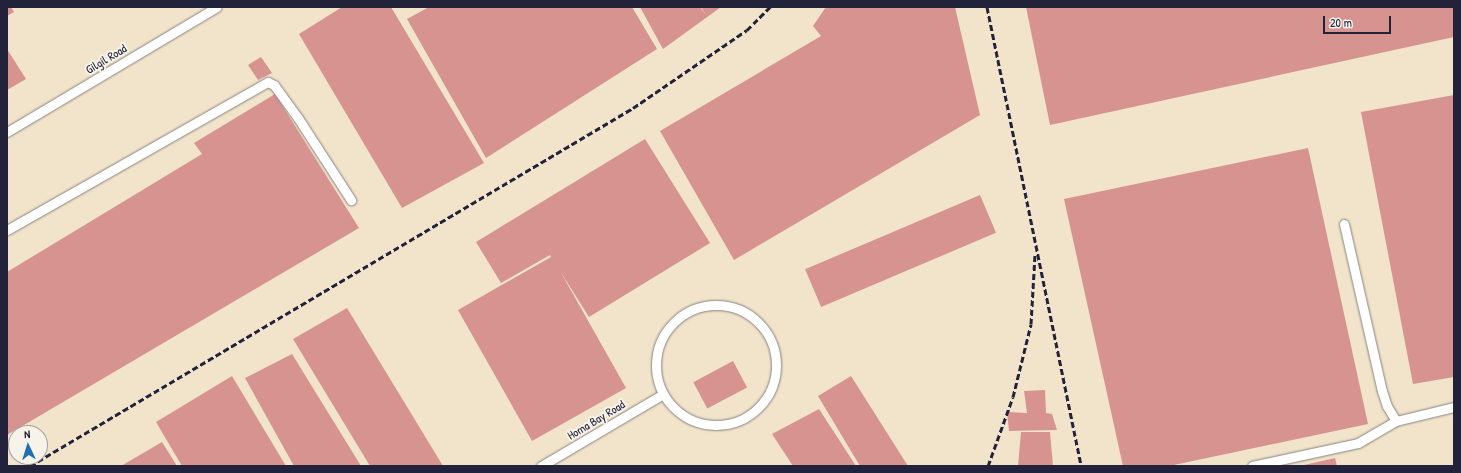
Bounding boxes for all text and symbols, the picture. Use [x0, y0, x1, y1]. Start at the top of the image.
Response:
scale bar [1325, 8, 1393, 34]
text: 20 m [1330, 14, 1352, 31]
street label: Gilgil Road [83, 41, 129, 77]
street label: Homa Bay Road [565, 397, 627, 443]
north arrow [8, 425, 48, 465]
text: N [24, 427, 31, 441]

